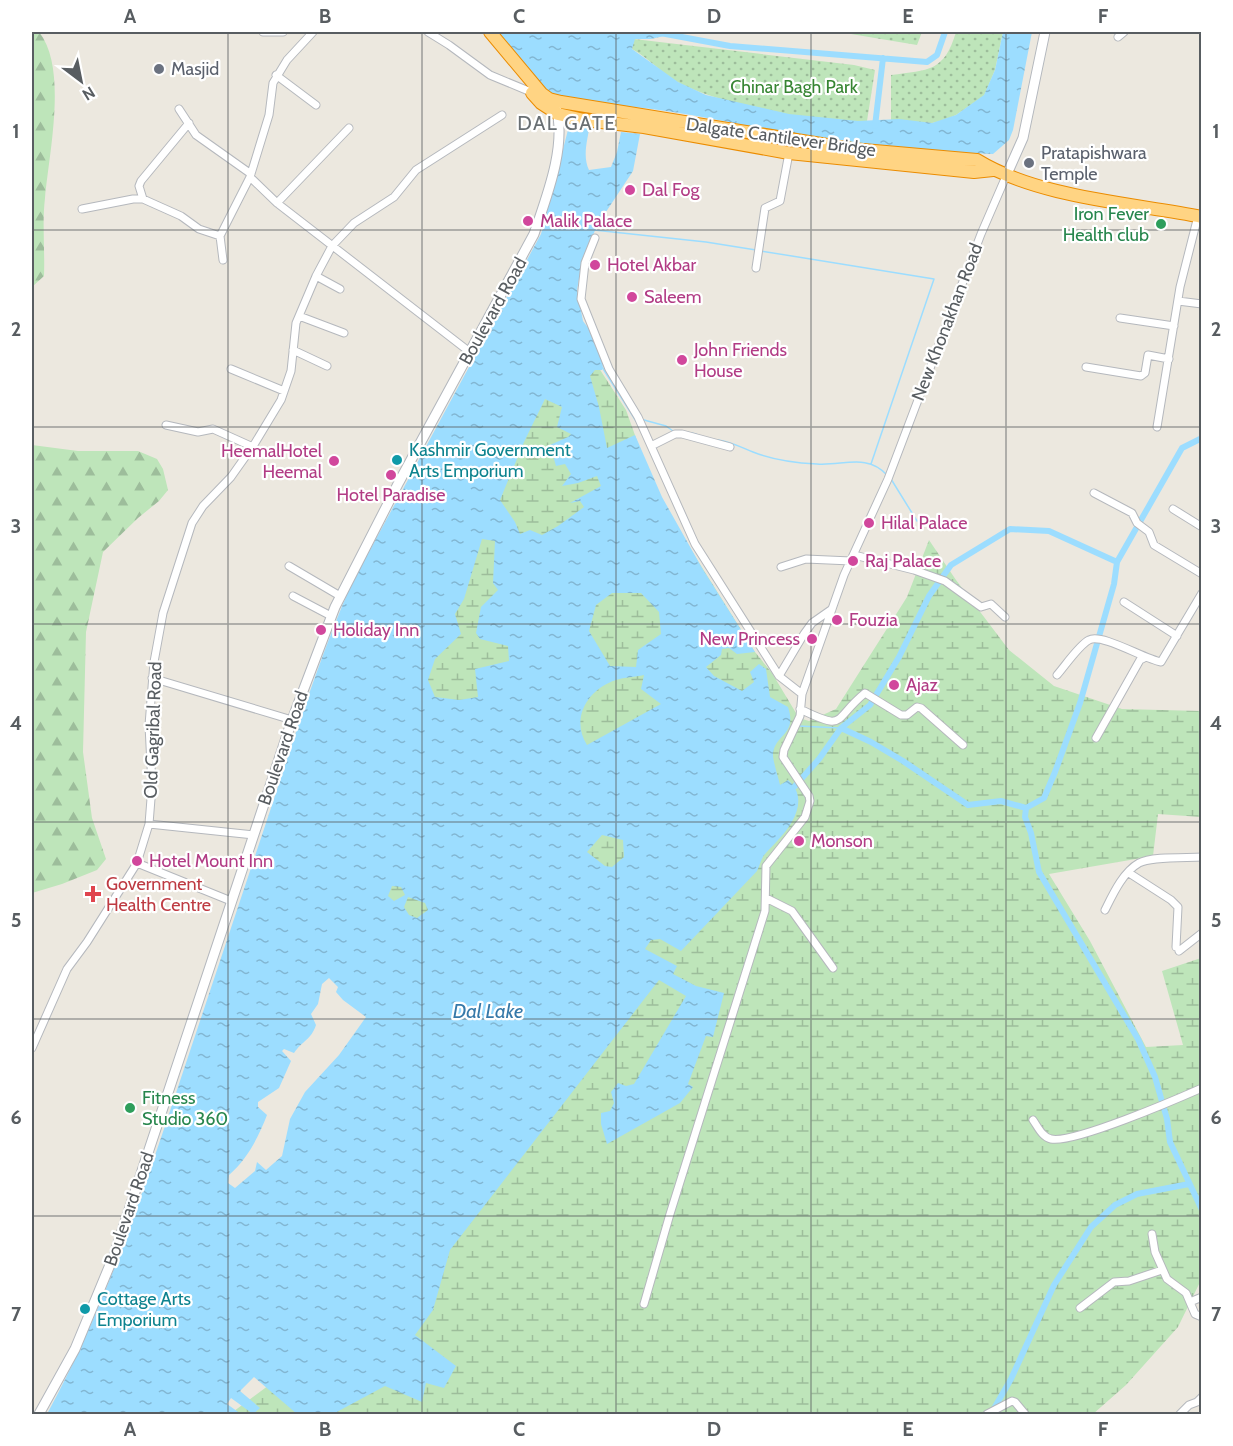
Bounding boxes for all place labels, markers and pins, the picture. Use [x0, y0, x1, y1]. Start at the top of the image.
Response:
place label: Masjid [171, 58, 219, 80]
marker: Masjid [152, 62, 166, 76]
place label: Pratapishwara Temple [1041, 142, 1147, 185]
marker: Pratapishwara Temple [1022, 156, 1036, 170]
place label: Dal Fog [642, 179, 700, 201]
marker: Dal Fog [623, 183, 637, 197]
place label: Iron Fever Health club [1063, 203, 1149, 246]
place label: Malik Palace [540, 210, 632, 232]
marker: Malik Palace [521, 214, 535, 228]
marker: Iron Fever Health club [1154, 217, 1168, 231]
place label: Hotel Akbar [607, 254, 697, 276]
marker: Hotel Akbar [588, 258, 602, 272]
place label: Saleem [644, 286, 702, 308]
marker: Saleem [625, 290, 639, 304]
place label: John Friends House [693, 339, 787, 382]
marker: John Friends House [675, 353, 689, 367]
place label: Kashmir Government Arts Emporium [409, 439, 571, 482]
place label: HeemalHotel Heemal [221, 440, 323, 483]
marker: Kashmir Government Arts Emporium [390, 453, 404, 467]
marker: HeemalHotel Heemal [327, 454, 341, 468]
marker: Hotel Paradise [384, 468, 398, 482]
place label: Hotel Paradise [336, 484, 446, 506]
place label: Hilal Palace [881, 512, 967, 534]
marker: Hilal Palace [862, 516, 876, 530]
place label: Raj Palace [865, 550, 941, 572]
marker: Raj Palace [846, 554, 860, 568]
place label: Fouzia [849, 609, 898, 631]
marker: Fouzia [830, 613, 844, 627]
place label: Holiday Inn [333, 619, 419, 641]
marker: Holiday Inn [314, 623, 328, 637]
place label: New Princess [699, 628, 800, 650]
marker: New Princess [805, 632, 819, 646]
place label: Ajaz [906, 674, 939, 696]
marker: Ajaz [887, 678, 901, 692]
place label: Monson [811, 830, 873, 852]
marker: Monson [792, 834, 806, 848]
place label: Hotel Mount Inn [149, 850, 273, 872]
marker: Hotel Mount Inn [130, 854, 144, 868]
place label: Government Health Centre [106, 873, 211, 916]
marker: Government Health Centre [84, 885, 102, 903]
place label: Fitness Studio 360 [142, 1087, 228, 1130]
marker: Fitness Studio 360 [123, 1101, 137, 1115]
place label: Cottage Arts Emporium [97, 1288, 191, 1331]
marker: Cottage Arts Emporium [78, 1302, 92, 1316]

